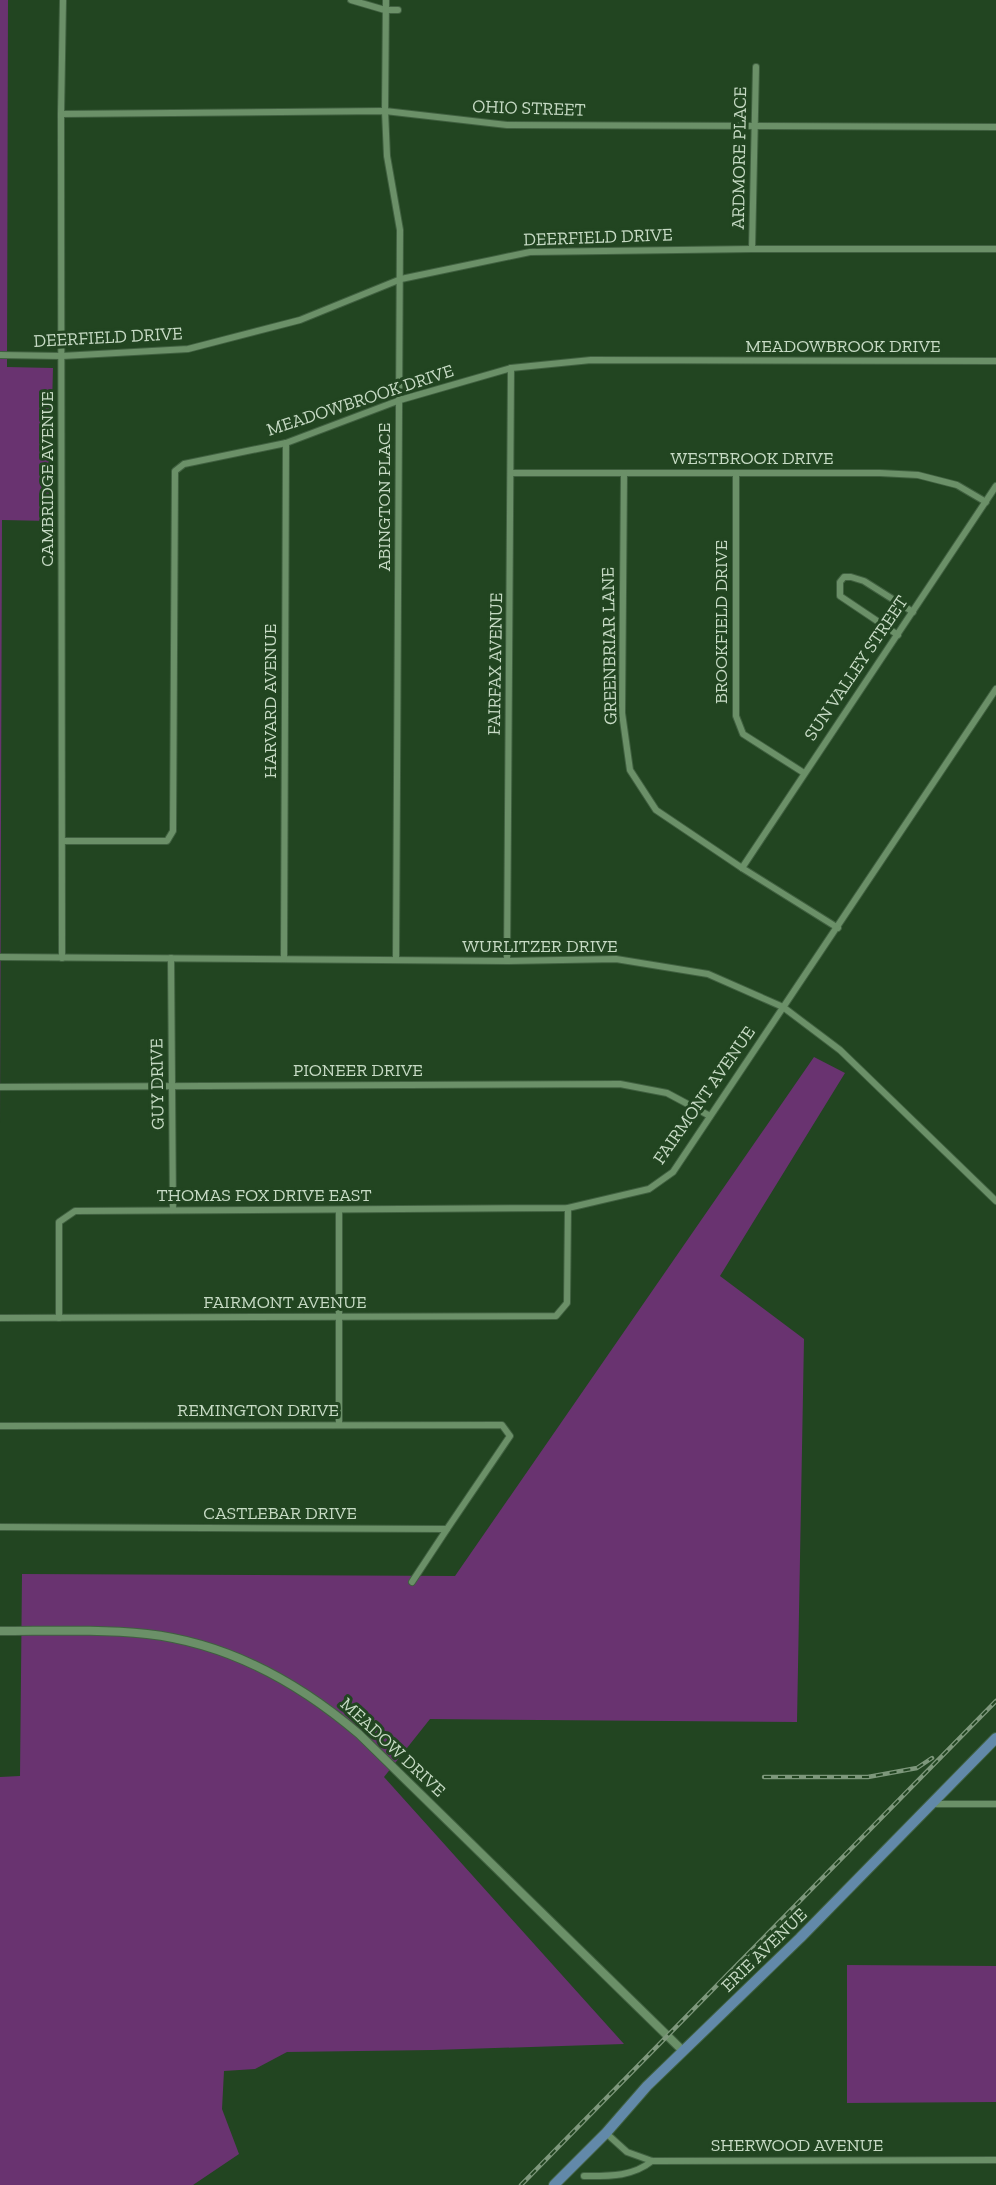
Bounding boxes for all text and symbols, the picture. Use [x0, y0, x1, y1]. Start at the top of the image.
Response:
street label: ARDMORE PLACE [727, 86, 751, 230]
street label: OHIO STREET [472, 95, 586, 121]
street label: DEERFIELD DRIVE [523, 223, 673, 251]
street label: DEERFIELD DRIVE [33, 322, 183, 352]
street label: MEADOWBROOK DRIVE [745, 335, 941, 357]
street label: MEADOWBROOK DRIVE [264, 359, 456, 441]
street label: CAMBRIDGE AVENUE [36, 391, 58, 567]
street label: ABINGTON PLACE [373, 423, 395, 571]
street label: WESTBROOK DRIVE [670, 447, 834, 469]
street label: BROOKFIELD DRIVE [710, 540, 732, 704]
street label: GREENBRIAR LANE [597, 567, 621, 725]
street label: SUN VALLEY STREET [799, 591, 913, 745]
street label: FAIRFAX AVENUE [483, 592, 507, 736]
street label: HARVARD AVENUE [259, 624, 281, 778]
street label: WURLITZER DRIVE [462, 935, 618, 957]
street label: FAIRMONT AVENUE [648, 1022, 760, 1168]
street label: GUY DRIVE [145, 1038, 169, 1130]
street label: PIONEER DRIVE [293, 1059, 423, 1081]
street label: THOMAS FOX DRIVE EAST [156, 1184, 372, 1206]
street label: FAIRMONT AVENUE [203, 1291, 367, 1313]
street label: REMINGTON DRIVE [177, 1399, 339, 1421]
street label: CASTLEBAR DRIVE [203, 1502, 357, 1524]
street label: MEADOW DRIVE [336, 1693, 450, 1801]
street label: ERIE AVENUE [716, 1903, 812, 1997]
street label: SHERWOOD AVENUE [711, 2134, 883, 2156]

